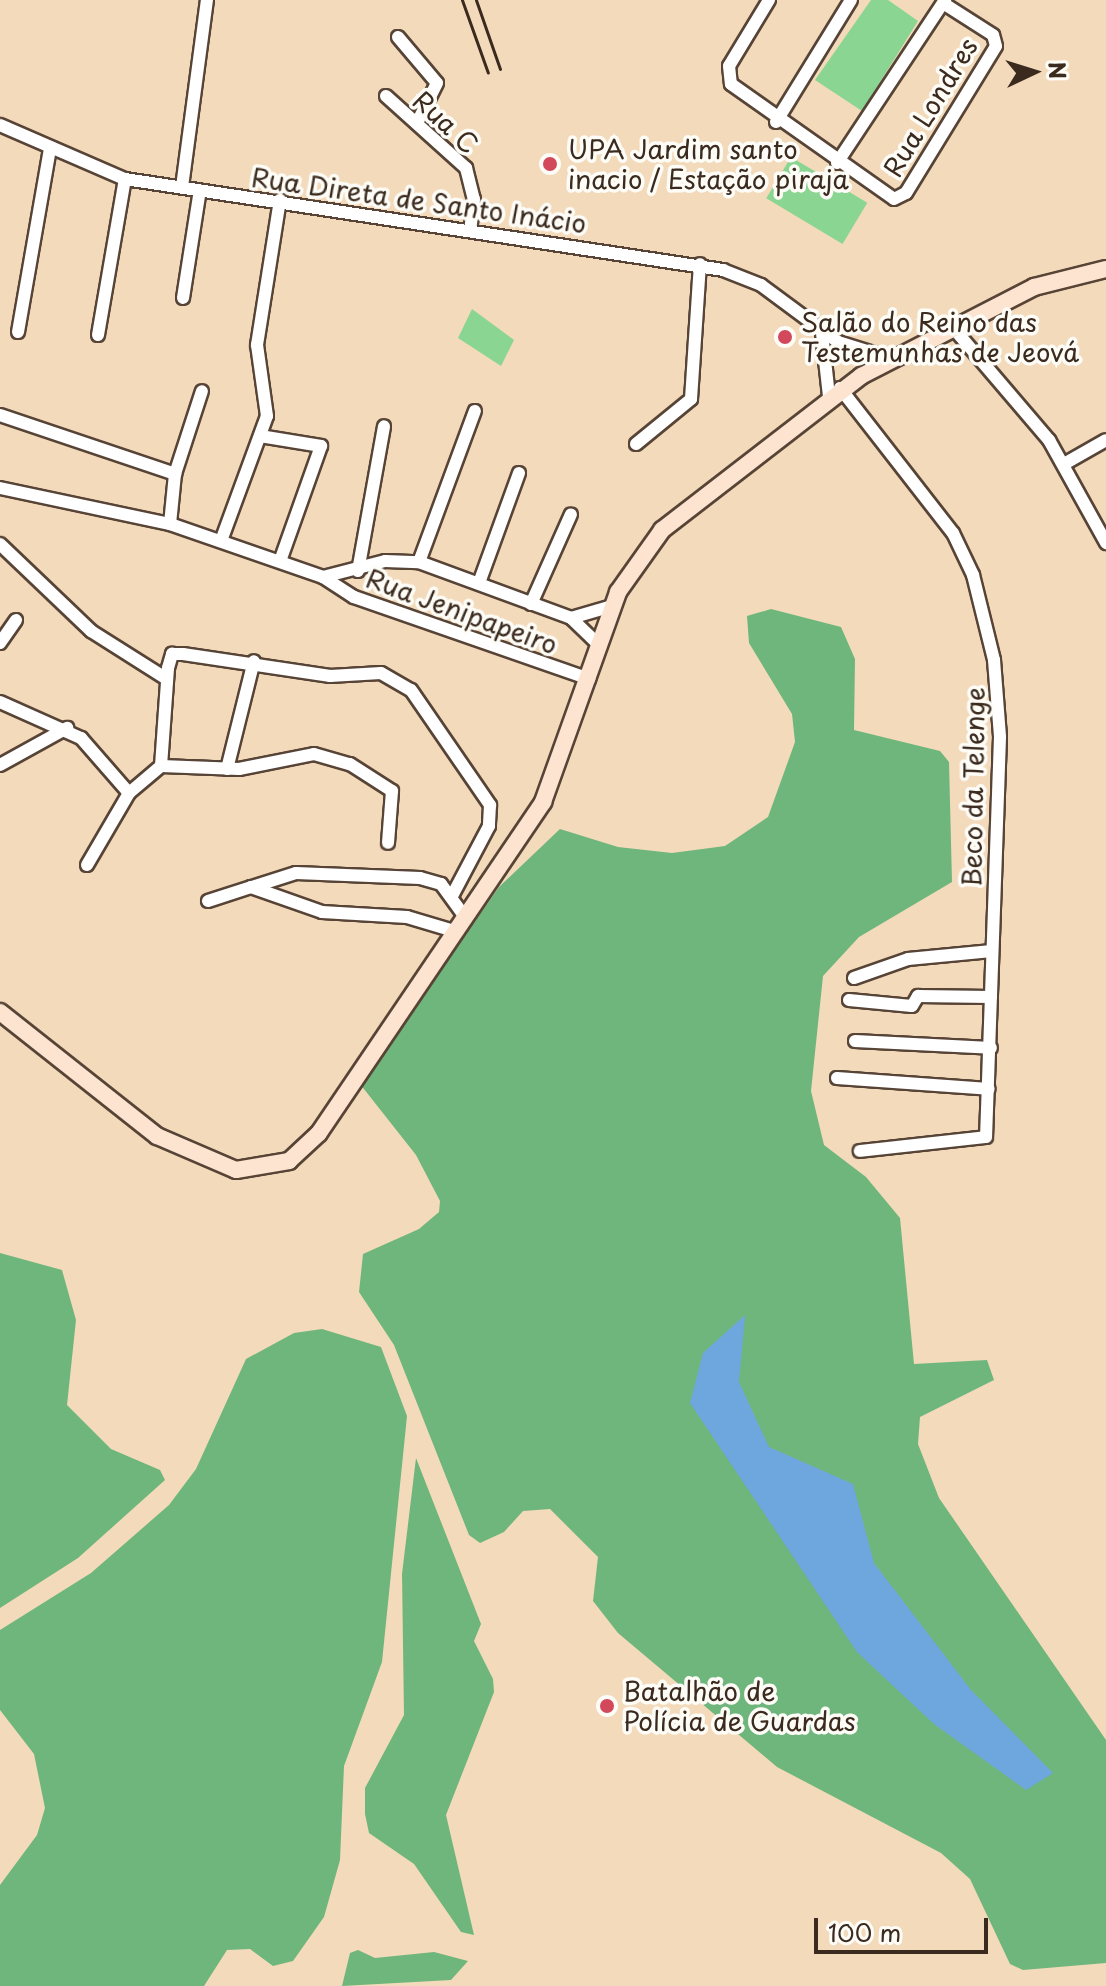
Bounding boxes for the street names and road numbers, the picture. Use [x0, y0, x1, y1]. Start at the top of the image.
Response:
street label: Rua Londres [876, 32, 984, 182]
street label: Rua C [407, 84, 485, 160]
street label: Rua Direta de Santo Inácio [249, 161, 589, 239]
street label: Rua Jenipapeiro [360, 561, 564, 661]
street label: Beco da Telenge [956, 688, 990, 886]

